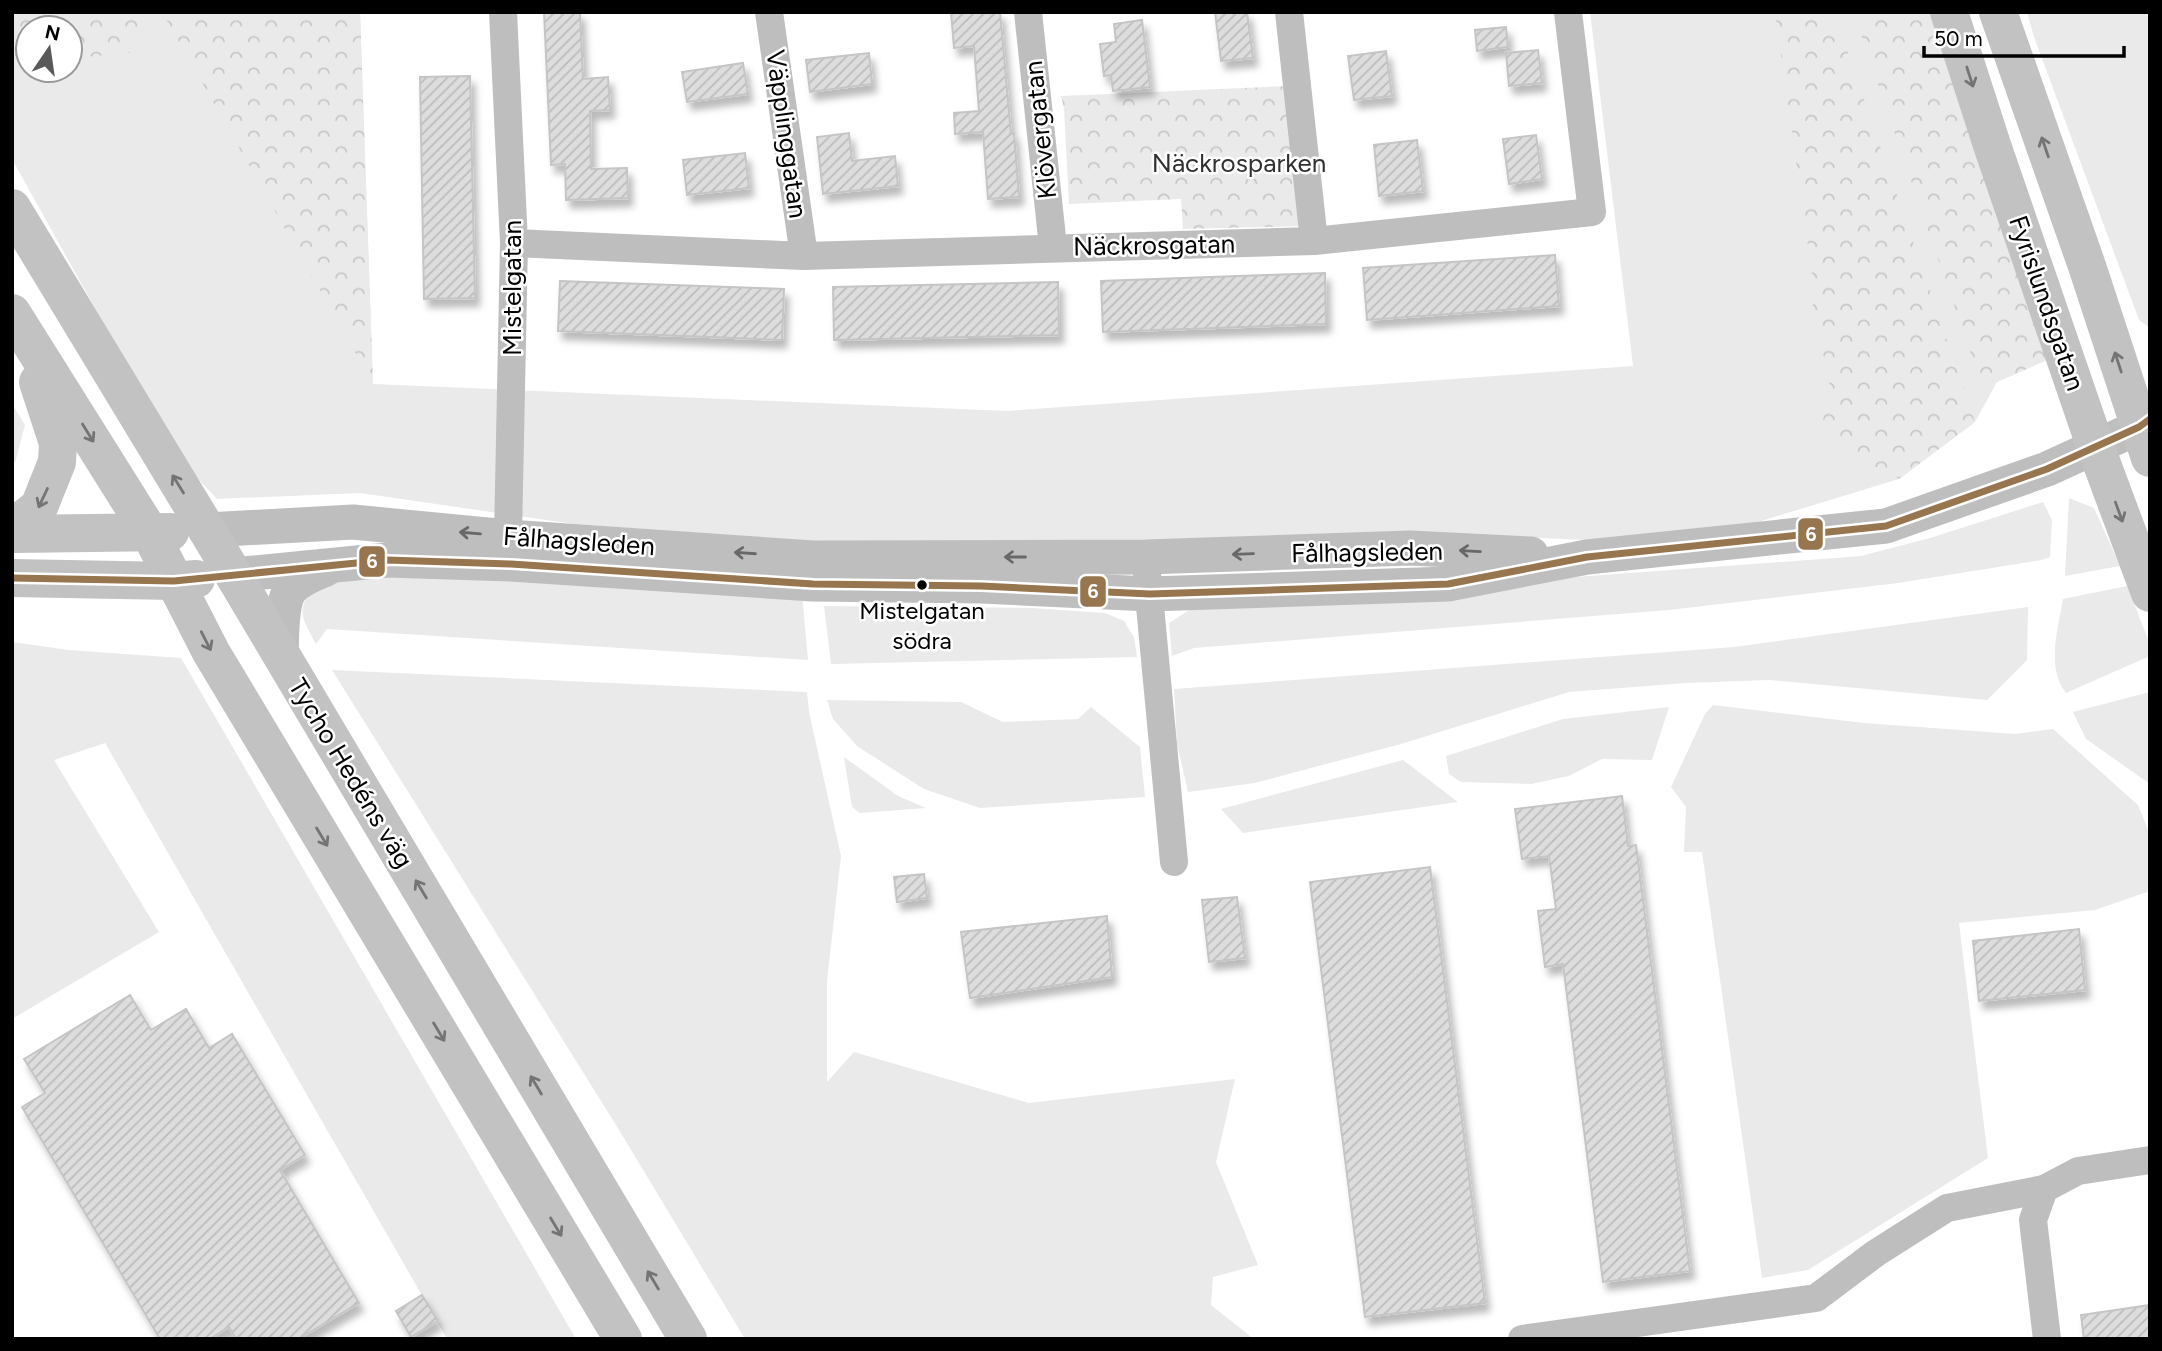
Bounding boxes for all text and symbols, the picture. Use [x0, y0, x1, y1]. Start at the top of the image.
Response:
north arrow [14, 14, 84, 84]
scale bar [1924, 14, 2124, 58]
text: N [43, 20, 62, 46]
text: 50 m [1934, 26, 1983, 51]
street label: Väpplinggatan [759, 48, 815, 220]
street label: Klövergatan [1017, 59, 1063, 201]
one-way arrow [1965, 66, 1977, 88]
one-way arrow [2038, 136, 2050, 158]
park label: Näckrosparken [1152, 147, 1326, 179]
street label: Fyrislundsgatan [2002, 211, 2092, 395]
street label: Mistelgatan [496, 220, 528, 356]
street label: Näckrosgatan [1073, 228, 1235, 262]
one-way arrow [2111, 352, 2124, 374]
one-way arrow [81, 422, 95, 442]
one-way arrow [170, 474, 184, 494]
one-way arrow [35, 487, 49, 508]
one-way arrow [2114, 501, 2126, 523]
line badge: 6 [1797, 517, 1824, 551]
street label: Fålhagsleden [502, 520, 656, 562]
text: 6 [1805, 523, 1817, 546]
one-way arrow [459, 526, 481, 539]
street label: Fålhagsleden [1291, 535, 1443, 569]
line badge: 6 [358, 545, 386, 578]
one-way arrow [1459, 545, 1482, 558]
one-way arrow [735, 546, 757, 559]
one-way arrow [1232, 547, 1255, 560]
text: 6 [366, 550, 378, 573]
one-way arrow [1004, 550, 1027, 564]
line badge: 6 [1079, 575, 1107, 608]
marker: Mistelgatan södra [915, 578, 929, 592]
text: 6 [1087, 580, 1099, 603]
place label: Mistelgatan södra [859, 596, 985, 655]
one-way arrow [199, 630, 213, 651]
street label: Tycho Hedéns väg [282, 672, 420, 874]
one-way arrow [315, 826, 329, 846]
one-way arrow [414, 879, 428, 899]
one-way arrow [432, 1021, 446, 1041]
one-way arrow [529, 1075, 543, 1095]
one-way arrow [549, 1216, 563, 1236]
one-way arrow [646, 1271, 660, 1291]

